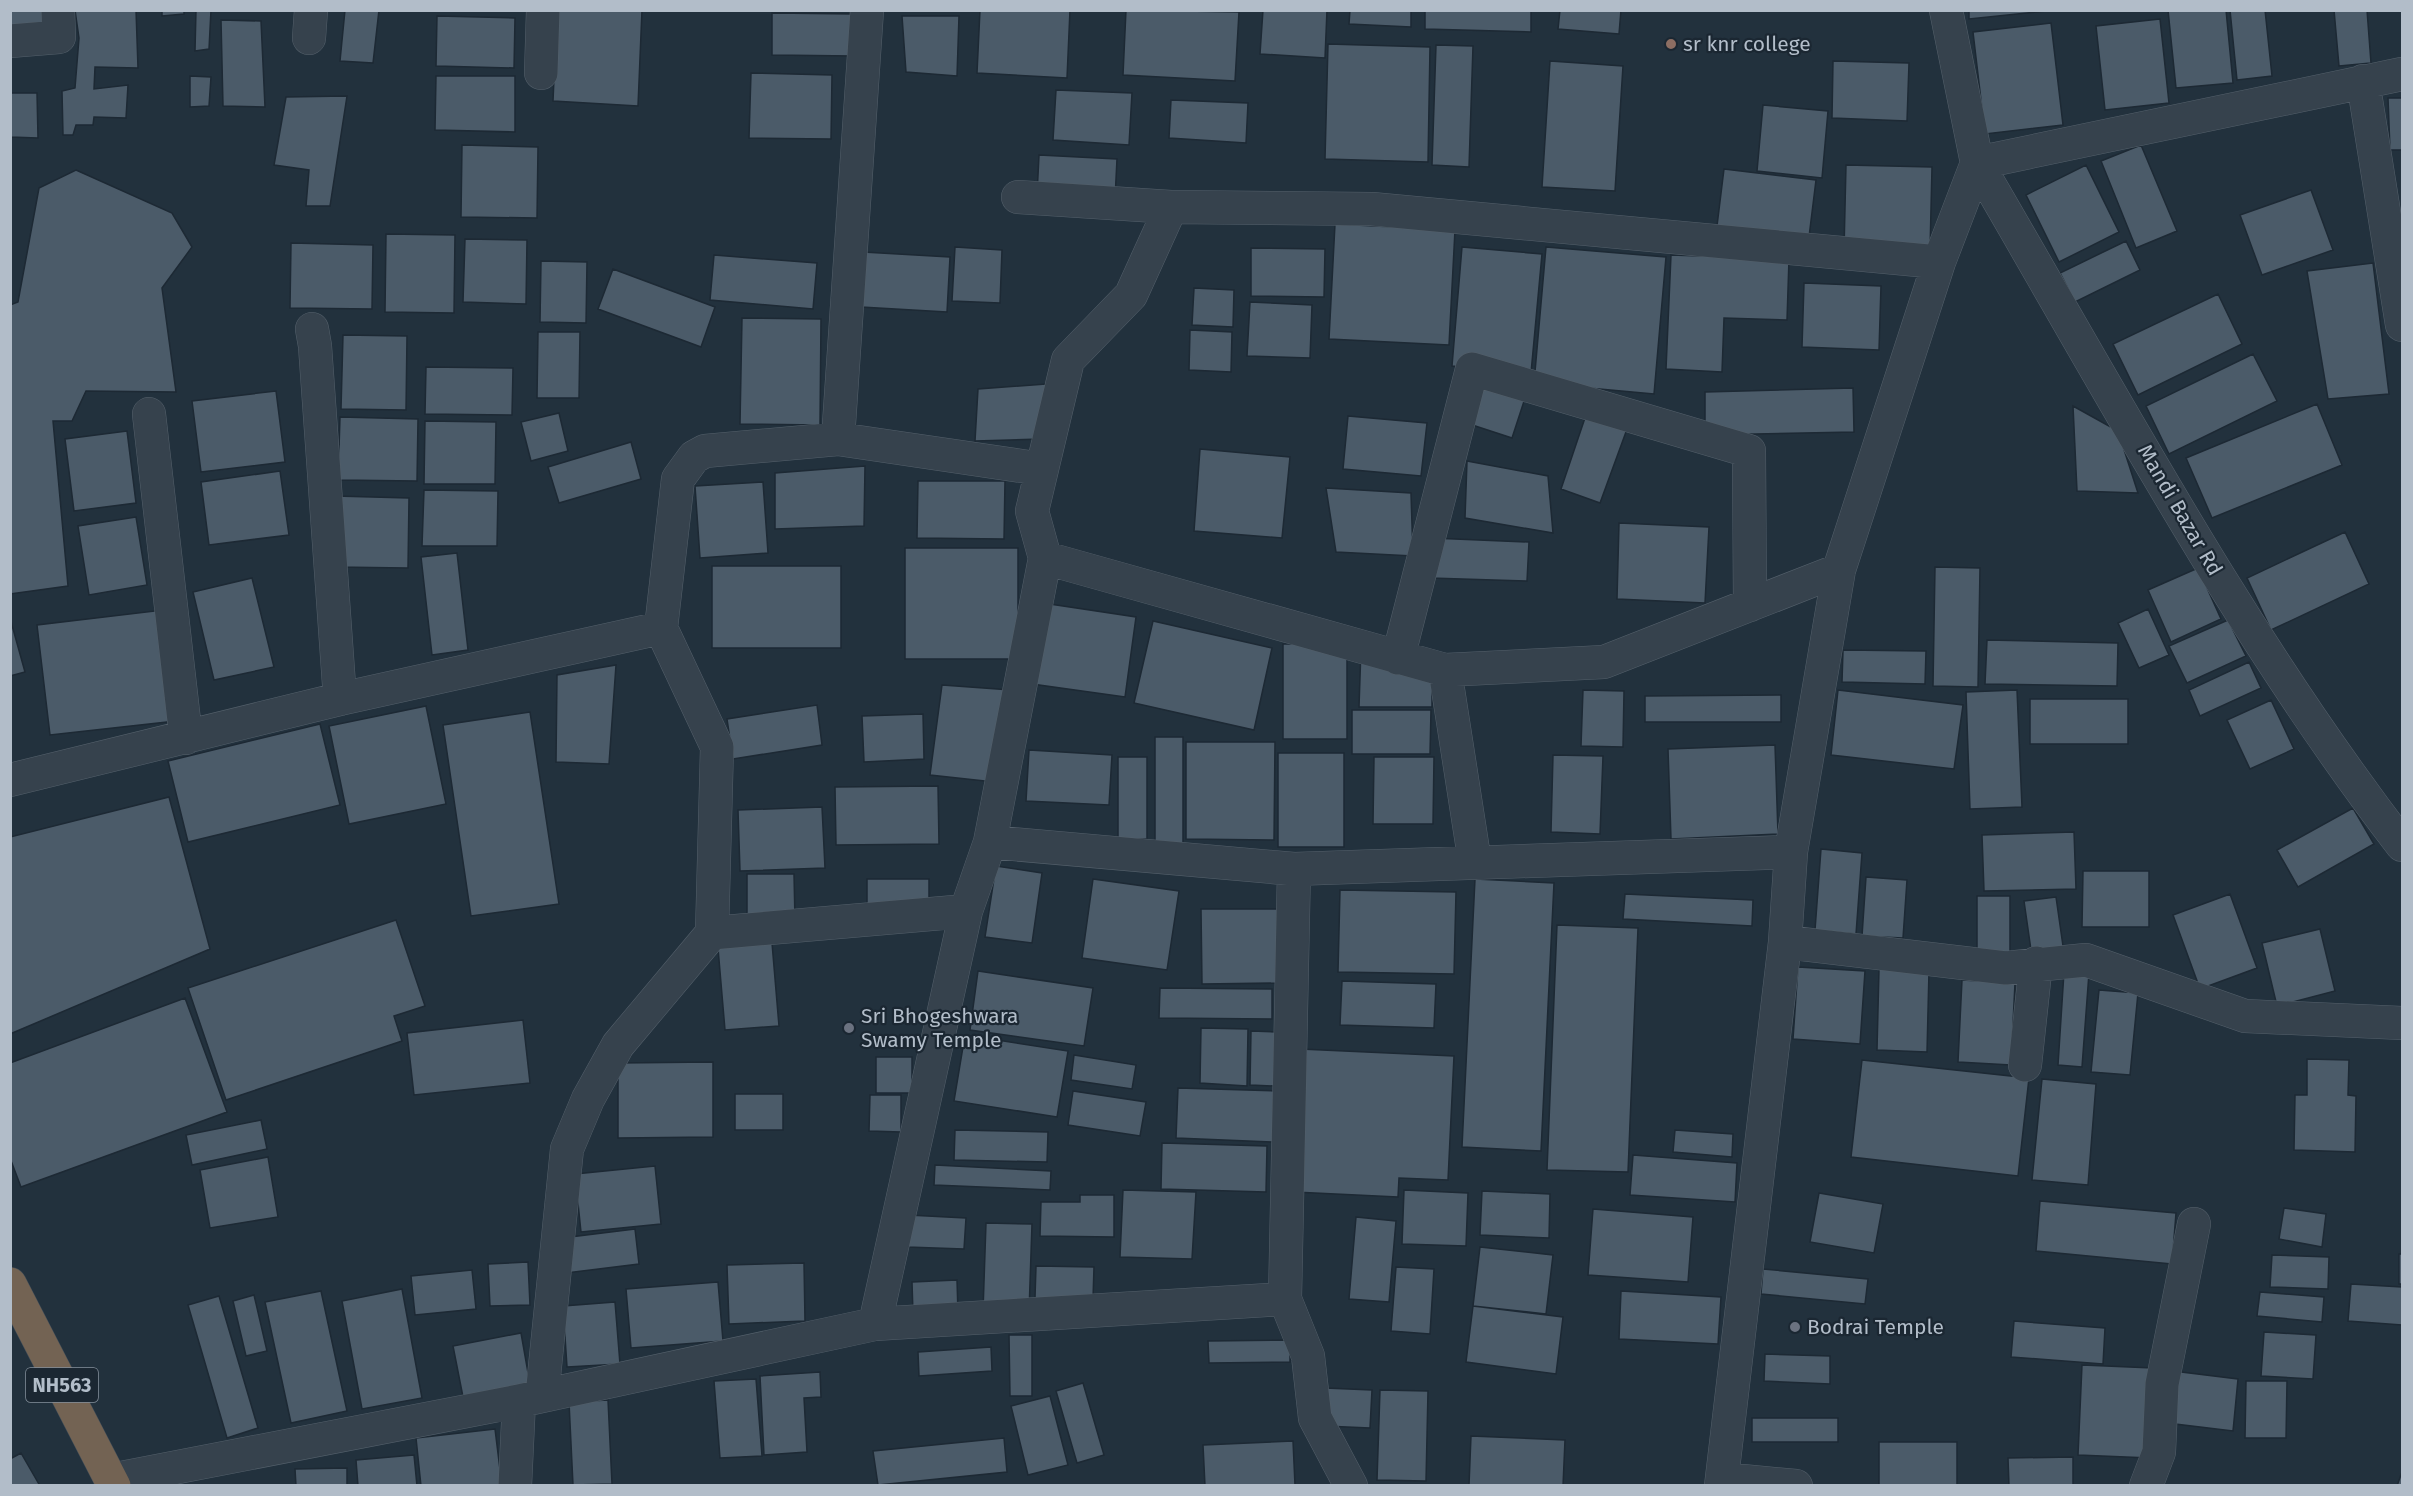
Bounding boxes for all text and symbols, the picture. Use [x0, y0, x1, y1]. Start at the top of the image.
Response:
place label: sr knr college [1683, 31, 1811, 57]
marker: sr knr college [1664, 37, 1678, 51]
street label: Mandi Bazar Rd [2132, 440, 2228, 580]
place label: Sri Bhogeshwara Swamy Temple [861, 1003, 1019, 1053]
marker: Sri Bhogeshwara Swamy Temple [842, 1021, 856, 1035]
place label: Bodrai Temple [1807, 1314, 1944, 1340]
marker: Bodrai Temple [1788, 1320, 1802, 1334]
road number: NH563 [26, 1368, 98, 1402]

